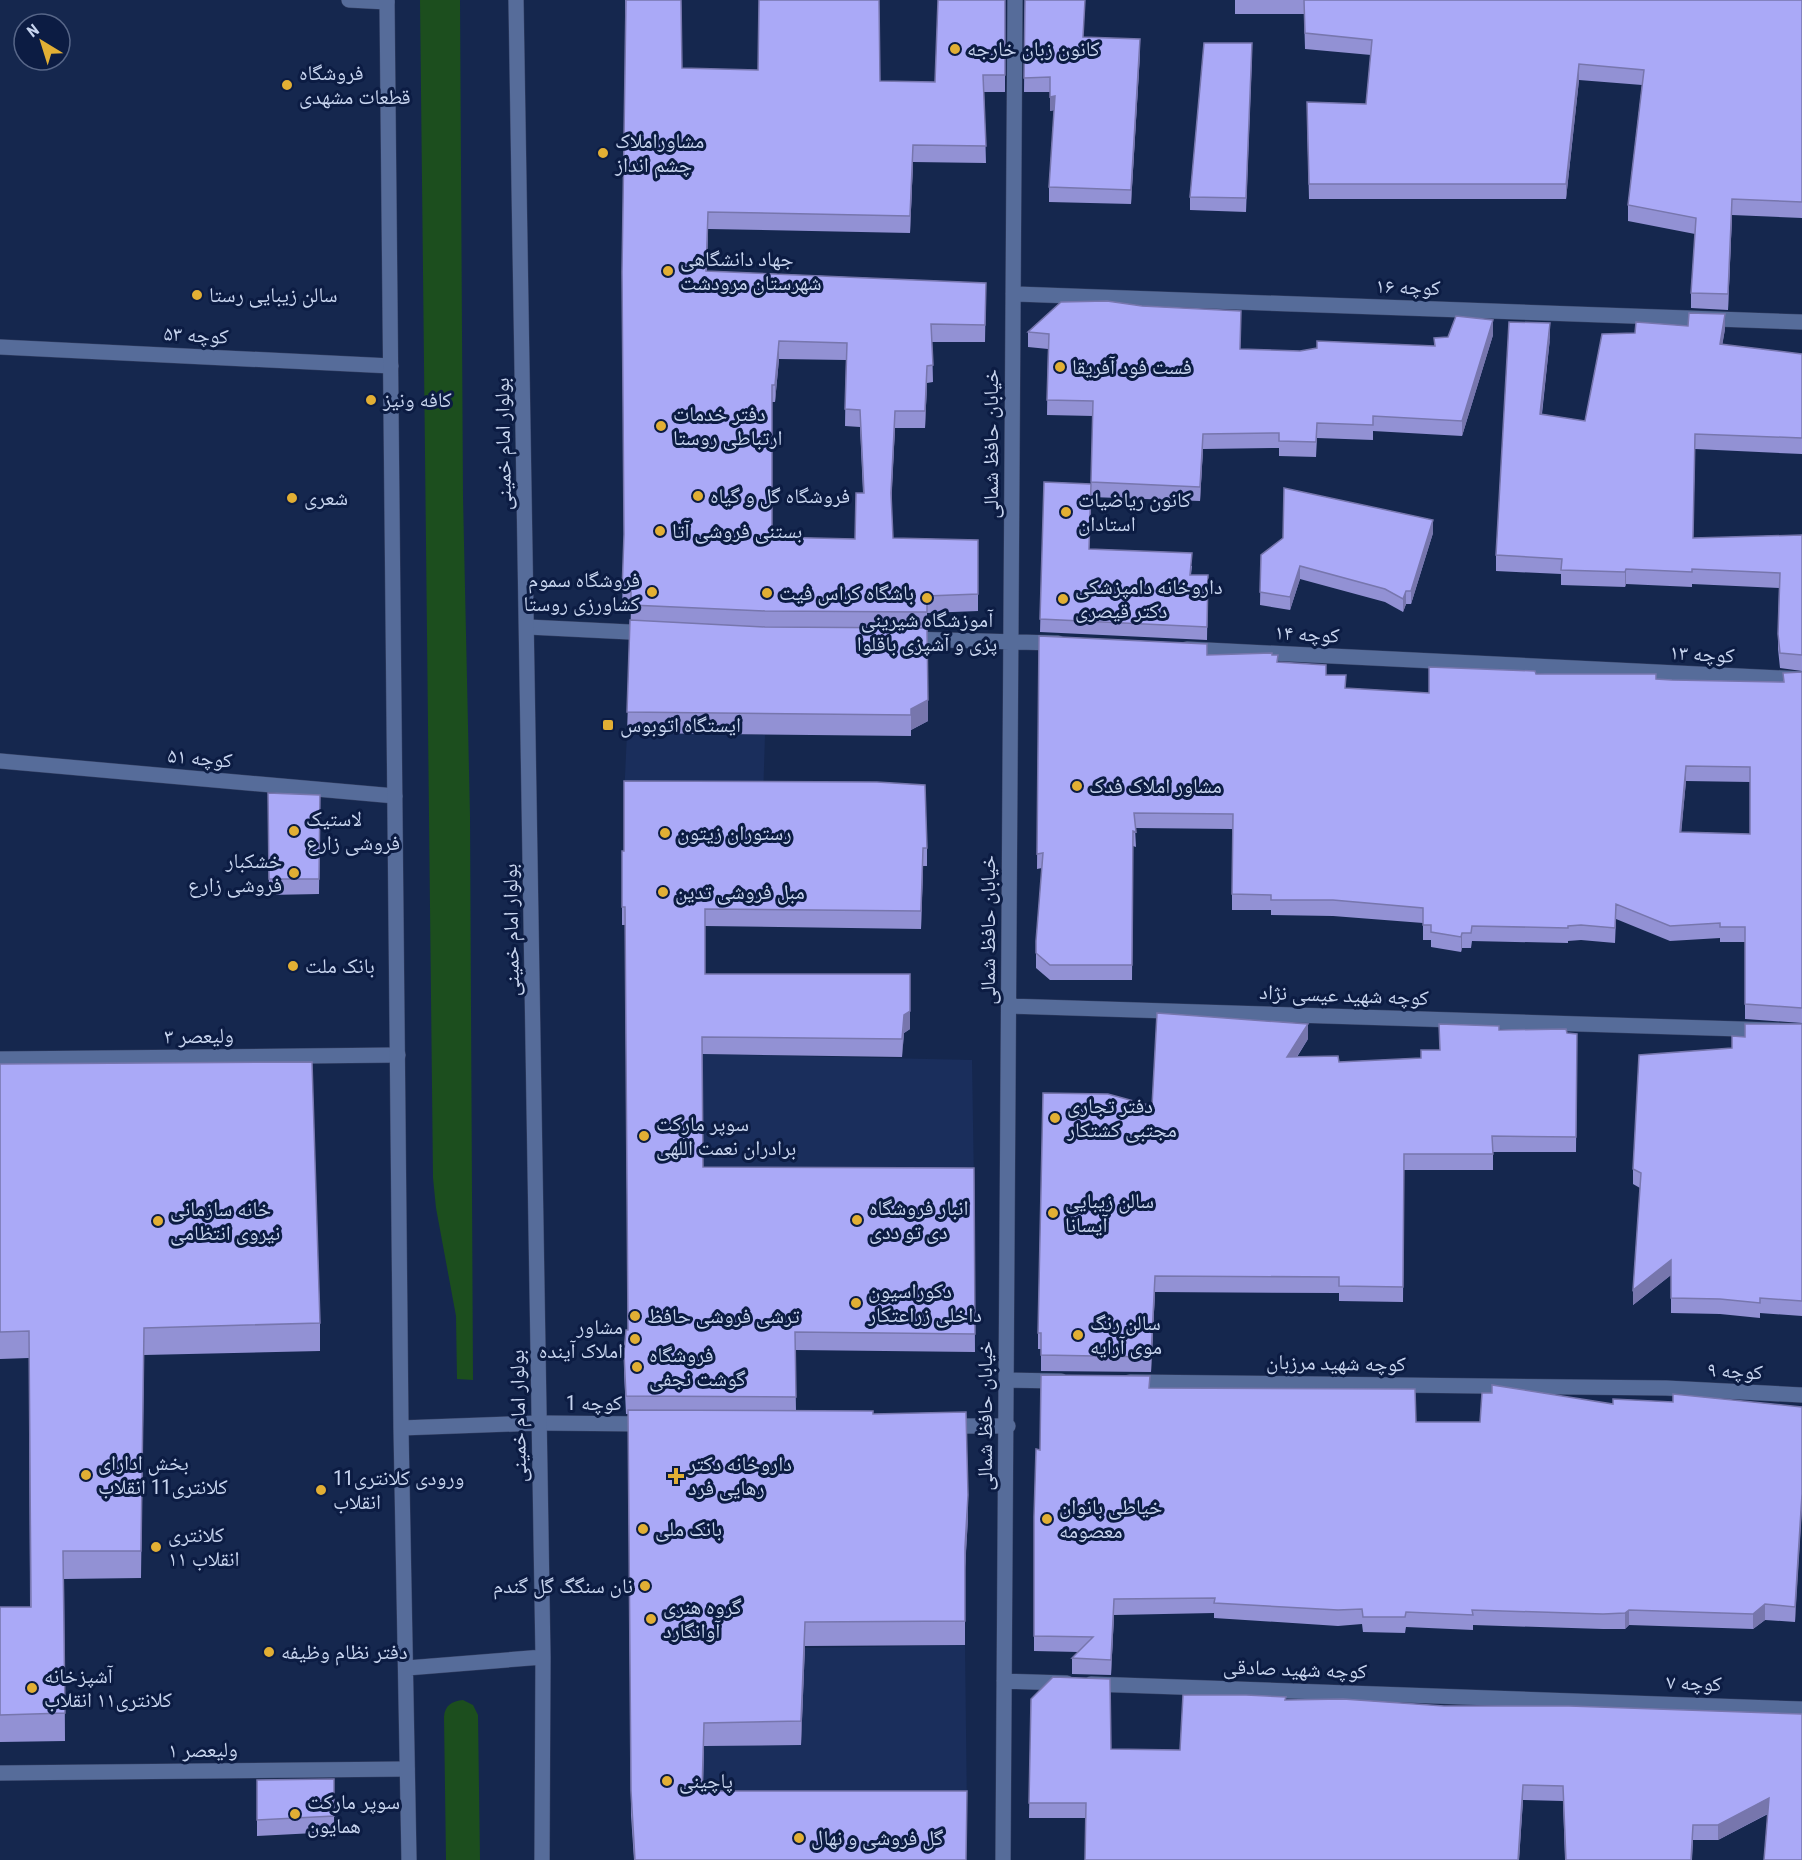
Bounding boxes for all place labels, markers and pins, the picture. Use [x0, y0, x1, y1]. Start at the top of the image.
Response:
place label: کانون زبان خارجه [967, 37, 1100, 61]
marker: کانون زبان خارجه [948, 42, 962, 56]
place label: فروشگاه قطعات مشهدی [299, 61, 411, 109]
marker: فروشگاه قطعات مشهدی [280, 78, 294, 92]
place label: مشاوراملاک چشم انداز [614, 129, 704, 179]
marker: مشاوراملاک چشم انداز [596, 146, 610, 160]
place label: جهاد دانشگاهی شهرستان مرودشت [680, 247, 822, 295]
marker: جهاد دانشگاهی شهرستان مرودشت [661, 264, 675, 278]
place label: سالن زیبایی رستا [209, 283, 338, 308]
marker: سالن زیبایی رستا [190, 288, 204, 302]
place label: فست فود آفریقا [1072, 355, 1192, 379]
marker: فست فود آفریقا [1053, 360, 1067, 374]
place label: کافه ونیز [382, 388, 452, 412]
marker: کافه ونیز [364, 393, 378, 407]
place label: دفتر خدمات ارتباطی روستا [673, 402, 782, 451]
marker: دفتر خدمات ارتباطی روستا [654, 419, 668, 433]
place label: فروشگاه گل و گیاه [710, 484, 850, 509]
place label: شعری [304, 486, 348, 510]
place label: کانون ریاضیات استادان [1078, 488, 1191, 536]
marker: فروشگاه گل و گیاه [691, 489, 705, 503]
marker: شعری [285, 491, 299, 505]
marker: کانون ریاضیات استادان [1059, 505, 1073, 519]
place label: بستنی فروشی آتا [672, 519, 802, 544]
marker: بستنی فروشی آتا [653, 524, 667, 538]
place label: فروشگاه سموم کشاورزی روستا [524, 568, 640, 616]
place label: داروخانه دامپزشکی دکتر قیصری [1075, 575, 1223, 623]
place label: باشگاه کراس فیت [779, 581, 914, 606]
marker: فروشگاه سموم کشاورزی روستا [645, 585, 659, 599]
marker: باشگاه کراس فیت [760, 586, 774, 600]
marker: آموزشگاه شیرینی پزی و آشپزی باقلوا [920, 591, 934, 605]
marker: داروخانه دامپزشکی دکتر قیصری [1056, 592, 1070, 606]
place label: آموزشگاه شیرینی پزی و آشپزی باقلوا [857, 608, 997, 656]
place label: ایستگاه اتوبوس [620, 713, 741, 738]
marker: ایستگاه اتوبوس [601, 718, 615, 732]
place label: مشاور املاک فدک [1089, 774, 1222, 798]
marker: مشاور املاک فدک [1070, 779, 1084, 793]
place label: لاستیک فروشی زارع [306, 807, 400, 856]
place label: رستوران زیتون [677, 821, 792, 845]
marker: لاستیک فروشی زارع [287, 824, 301, 838]
marker: رستوران زیتون [658, 826, 672, 840]
place label: خشکبار فروشی زارع [188, 849, 282, 898]
marker: خشکبار فروشی زارع [287, 866, 301, 880]
place label: مبل فروشی تدین [675, 880, 805, 905]
marker: مبل فروشی تدین [656, 885, 670, 899]
place label: بانک ملت [305, 954, 375, 978]
marker: بانک ملت [286, 959, 300, 973]
place label: دفتر تجاری مجتبی کشتکار [1066, 1094, 1177, 1143]
marker: دفتر تجاری مجتبی کشتکار [1048, 1111, 1062, 1125]
place label: سوپر مارکت برادران نعمت اللهی [656, 1112, 796, 1161]
marker: سوپر مارکت برادران نعمت اللهی [637, 1129, 651, 1143]
place label: سالن زیبایی آیسانا [1065, 1189, 1154, 1237]
place label: انبار فروشگاه دی تو ددی [869, 1196, 969, 1244]
place label: خانه سازمانی نیروی انتظامی [170, 1197, 280, 1246]
marker: سالن زیبایی آیسانا [1046, 1206, 1060, 1220]
marker: انبار فروشگاه دی تو ددی [850, 1213, 864, 1227]
marker: خانه سازمانی نیروی انتظامی [151, 1214, 165, 1228]
place label: دکوراسیون داخلی زراعتکار [867, 1279, 982, 1328]
marker: دکوراسیون داخلی زراعتکار [849, 1296, 863, 1310]
place label: ترشی فروشی حافظ [647, 1304, 800, 1329]
marker: ترشی فروشی حافظ [628, 1309, 642, 1323]
place label: سالن رنگ موی آرایه [1090, 1311, 1162, 1359]
place label: مشاور املاک آینده [539, 1315, 623, 1363]
marker: سالن رنگ موی آرایه [1071, 1328, 1085, 1342]
marker: مشاور املاک آینده [628, 1332, 642, 1346]
place label: فروشگاه گوشت نجفی [649, 1343, 746, 1392]
marker: فروشگاه گوشت نجفی [630, 1360, 644, 1374]
place label: بخش ادارای کلانتری11 انقلاب [98, 1451, 228, 1499]
place label: داروخانه دکتر رهایی فرد [687, 1452, 792, 1501]
place label: ورودی کلانتری11 انقلاب [333, 1466, 464, 1514]
marker: بخش ادارای کلانتری11 انقلاب [79, 1468, 93, 1482]
marker: داروخانه دکتر رهایی فرد [669, 1469, 683, 1483]
marker: ورودی کلانتری11 انقلاب [314, 1483, 328, 1497]
place label: خیاطی بانوان معصومه [1059, 1495, 1162, 1543]
marker: خیاطی بانوان معصومه [1040, 1512, 1054, 1526]
place label: بانک ملی [655, 1517, 722, 1542]
marker: بانک ملی [636, 1522, 650, 1536]
place label: کلانتری ۱۱ انقلاب [168, 1523, 240, 1571]
marker: کلانتری ۱۱ انقلاب [149, 1540, 163, 1554]
place label: نان سنگگ گل گندم [493, 1574, 633, 1600]
marker: نان سنگگ گل گندم [638, 1579, 652, 1593]
place label: گروه هنری آوانگارد [663, 1595, 742, 1643]
marker: گروه هنری آوانگارد [644, 1612, 658, 1626]
place label: دفتر نظام وظیفه [281, 1640, 408, 1666]
marker: دفتر نظام وظیفه [262, 1645, 276, 1659]
place label: آشپزخانه کلانتری۱۱ انقلاب [44, 1664, 172, 1712]
marker: آشپزخانه کلانتری۱۱ انقلاب [25, 1681, 39, 1695]
place label: پاچینی [679, 1769, 733, 1794]
marker: پاچینی [660, 1774, 674, 1788]
place label: سوپر مارکت همایون [307, 1790, 400, 1838]
marker: سوپر مارکت همایون [288, 1807, 302, 1821]
place label: گل فروشی و نهال [811, 1826, 944, 1851]
marker: گل فروشی و نهال [792, 1831, 806, 1845]

